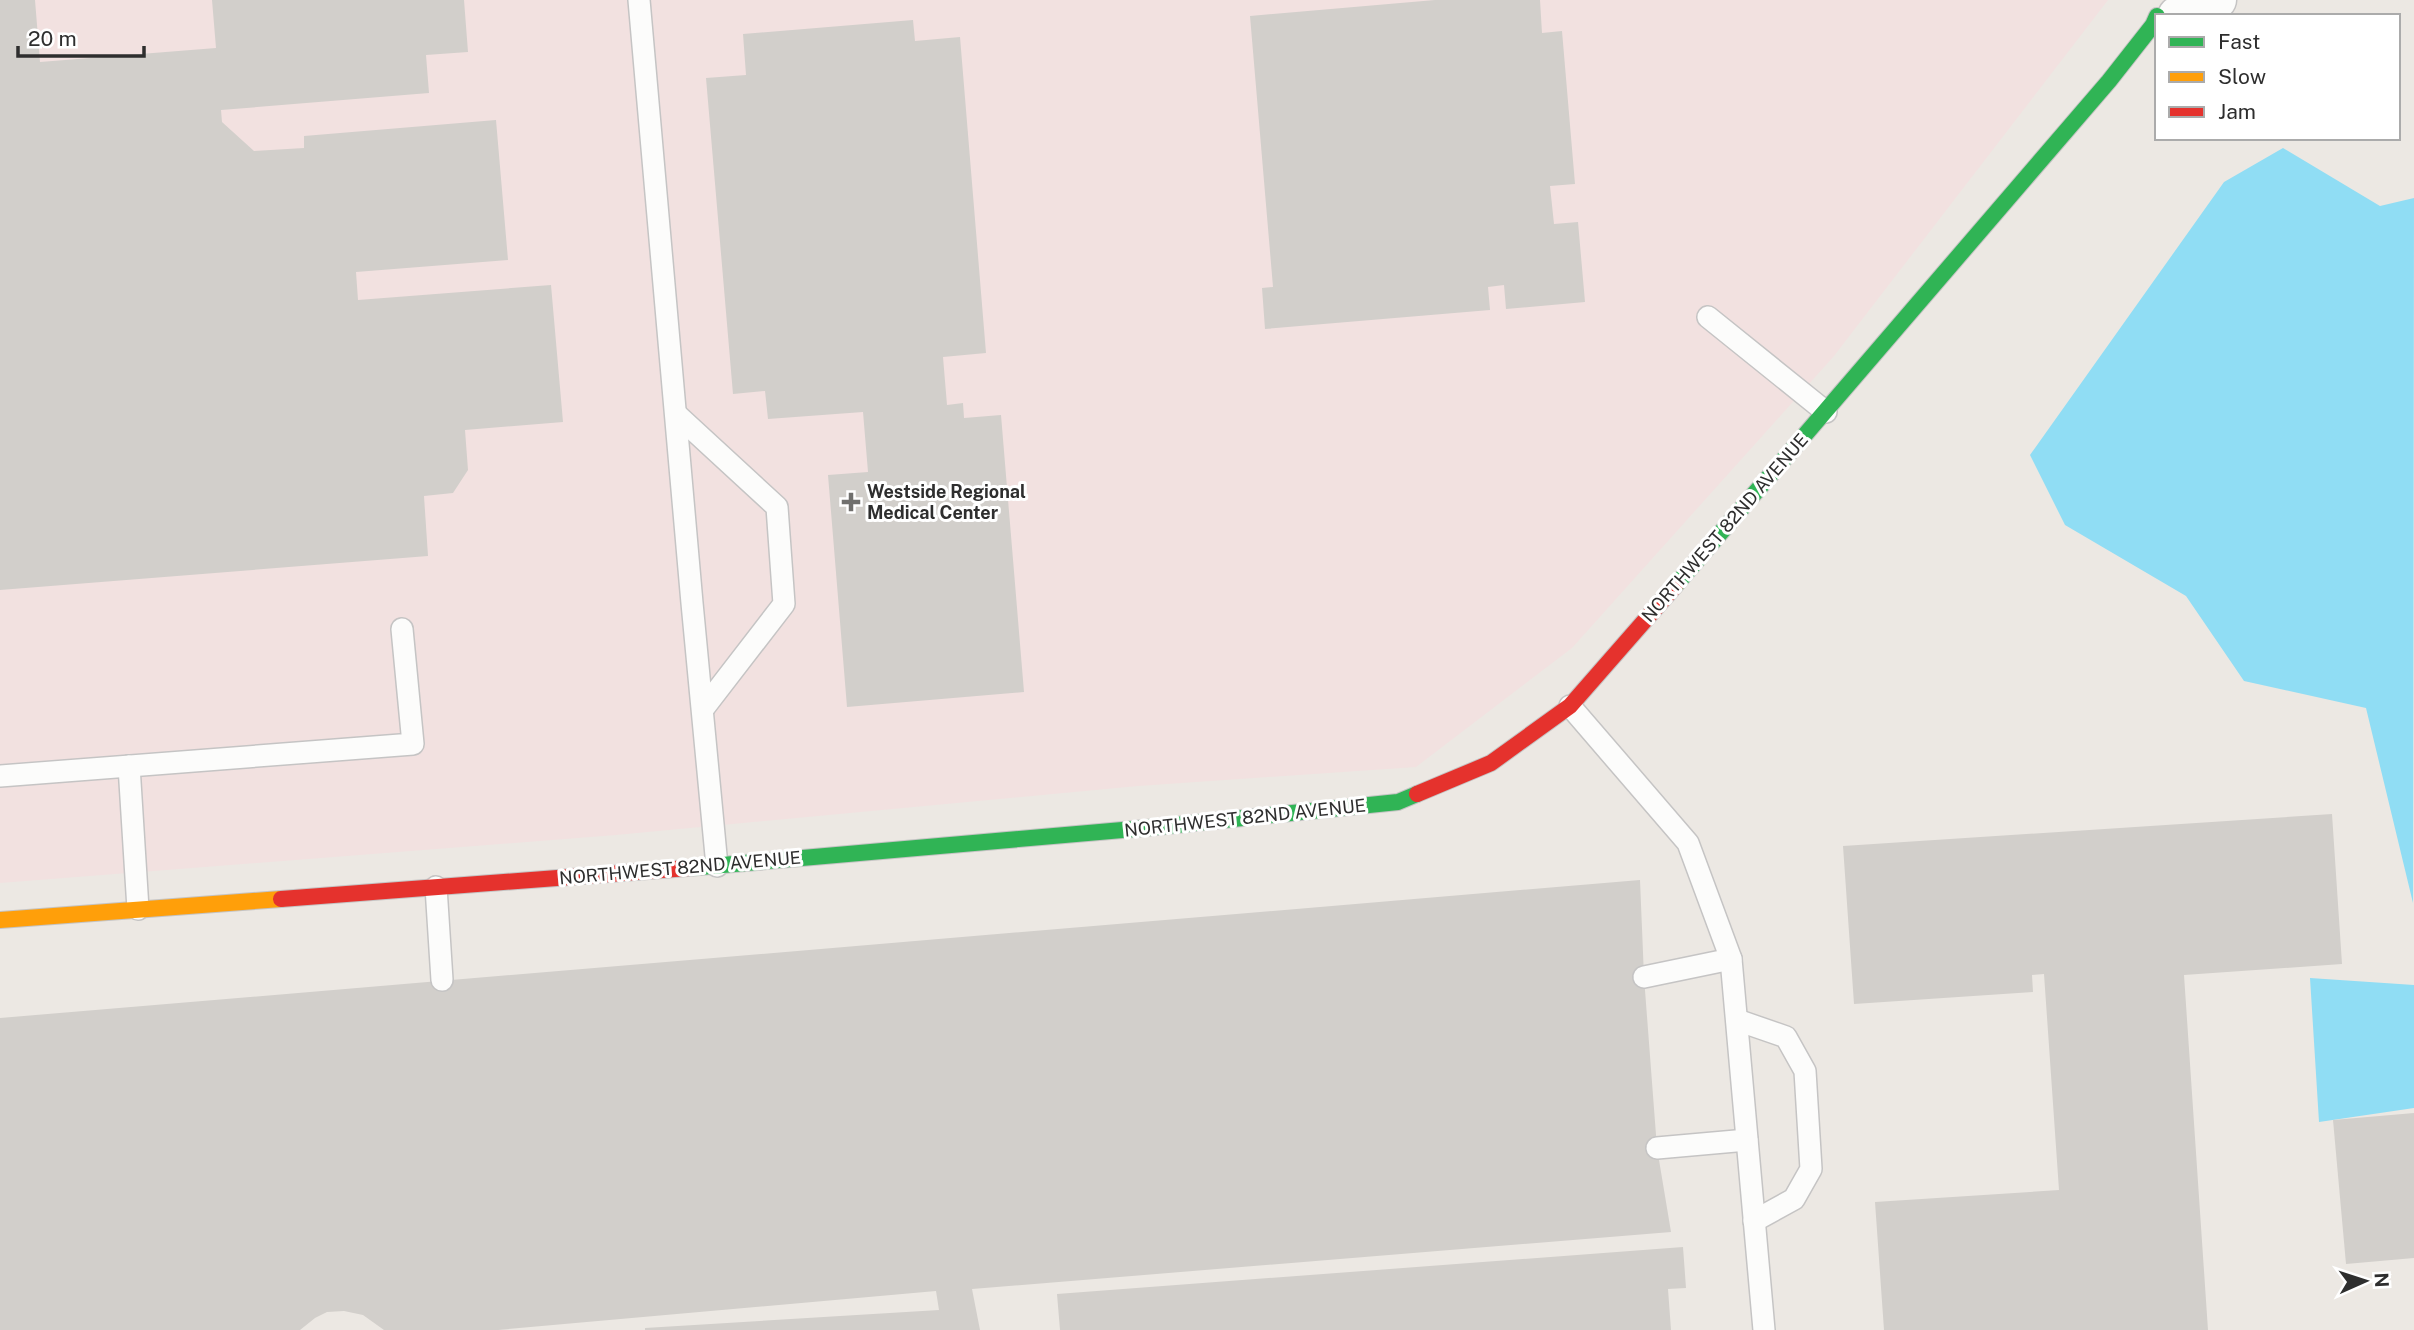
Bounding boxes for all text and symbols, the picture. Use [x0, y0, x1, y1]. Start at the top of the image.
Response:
scale bar [18, 14, 144, 58]
legend [2155, 14, 2400, 140]
text: 20 m [28, 26, 77, 51]
text: Fast [2218, 29, 2260, 54]
text: Slow [2218, 64, 2266, 89]
text: Jam [2218, 99, 2256, 124]
street label: NORTHWEST 82ND AVENUE [1637, 429, 1812, 626]
place label: Westside Regional Medical Center [867, 481, 1026, 523]
marker: Westside Regional Medical Center [841, 492, 861, 512]
street label: NORTHWEST 82ND AVENUE [1123, 794, 1367, 841]
street label: NORTHWEST 82ND AVENUE [558, 846, 802, 889]
north arrow [2330, 1246, 2400, 1316]
text: N [2371, 1272, 2393, 1288]

